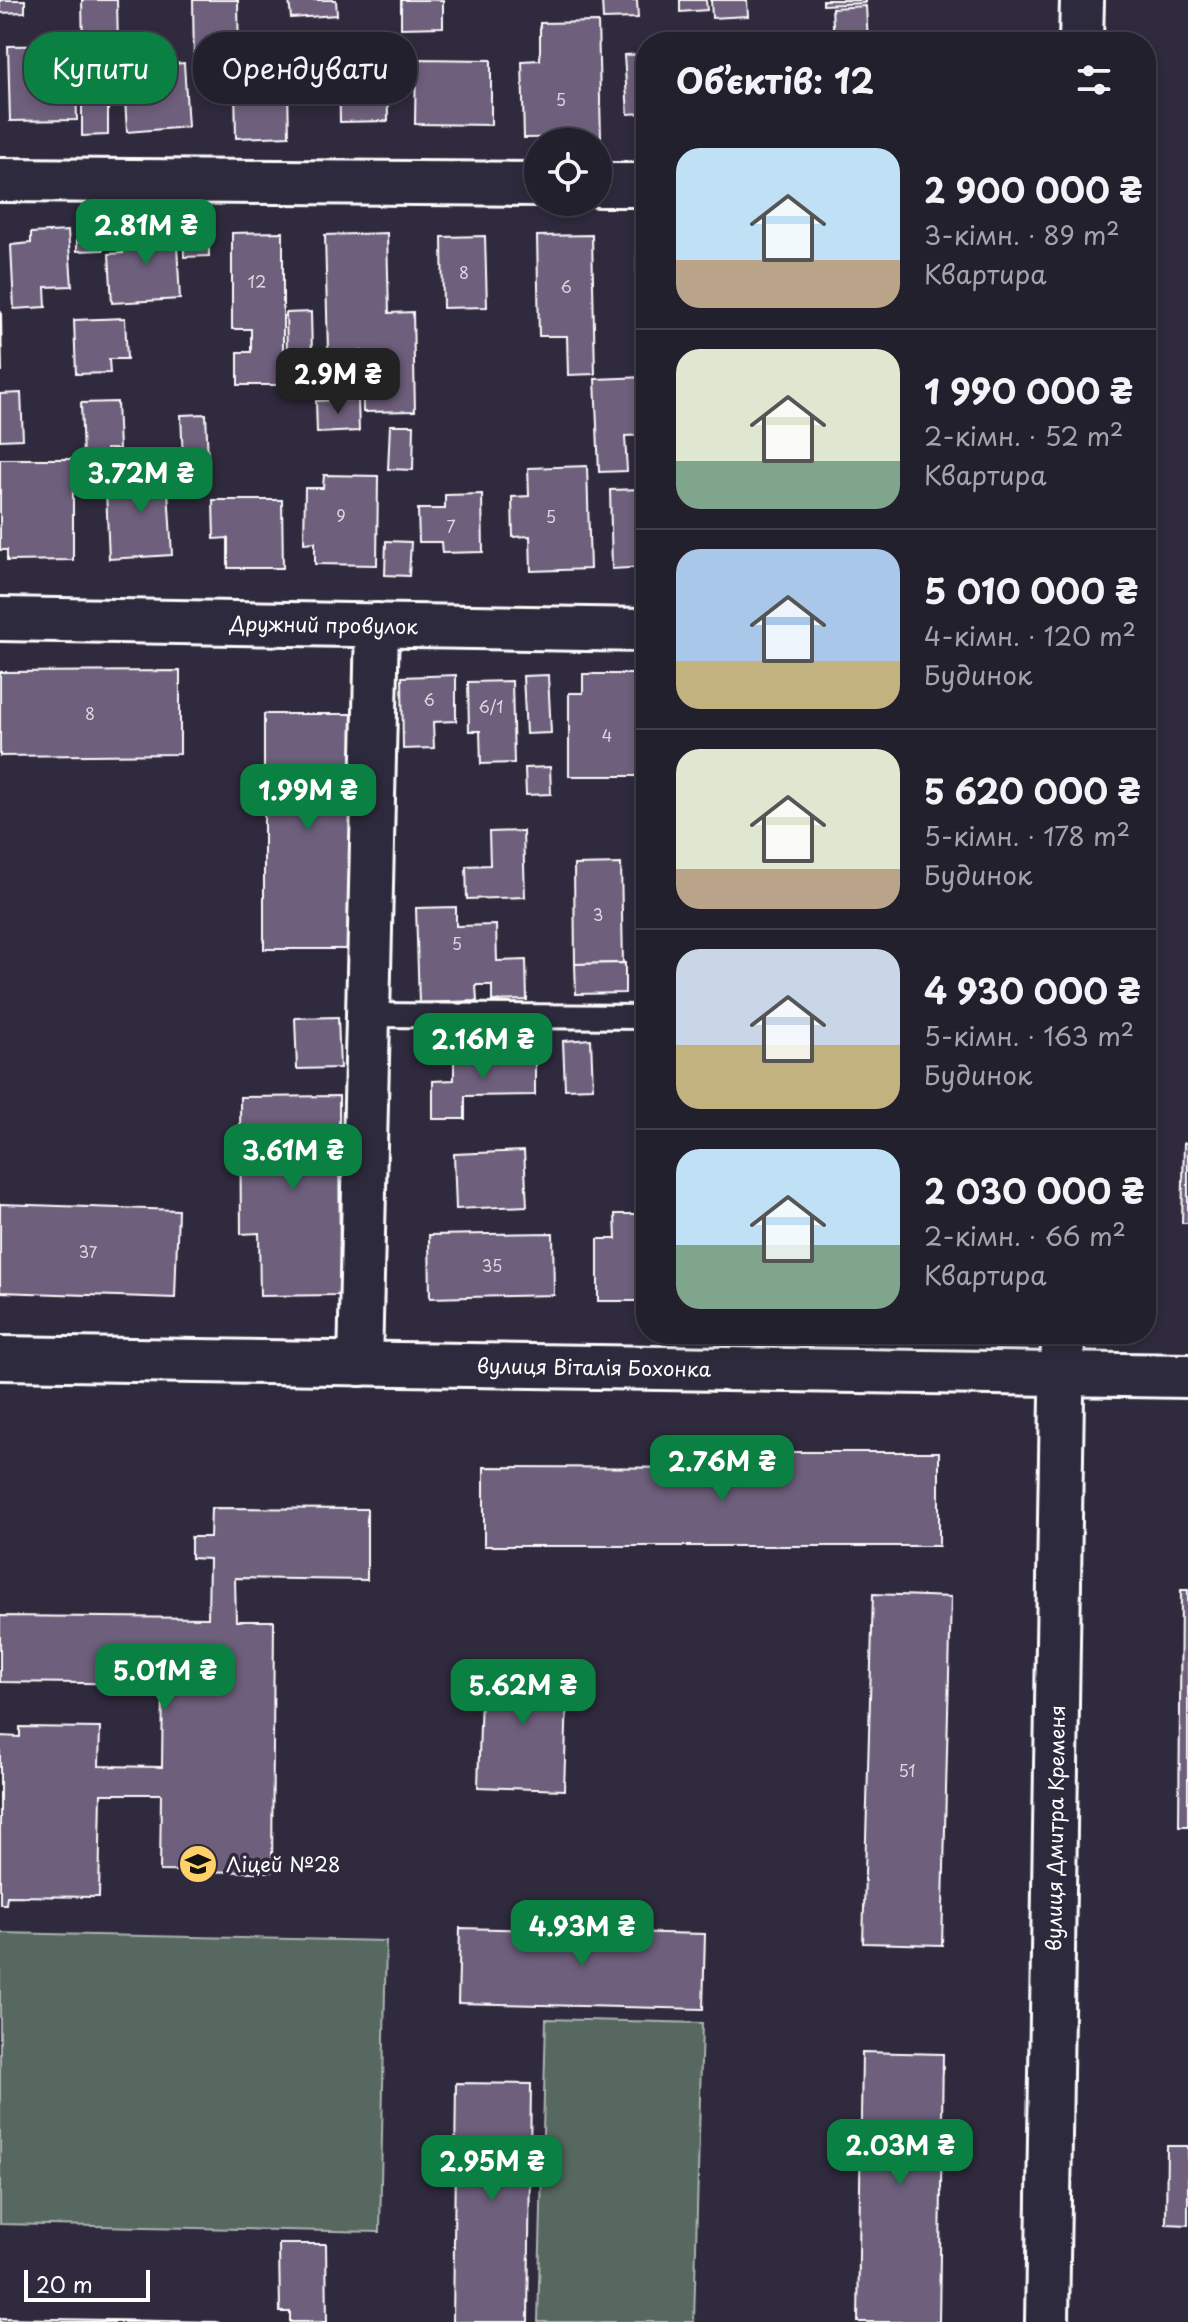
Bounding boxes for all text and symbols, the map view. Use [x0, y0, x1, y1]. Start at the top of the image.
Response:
chip: Купити [24, 32, 177, 104]
chip: Орендувати [193, 32, 417, 104]
text: Об’єктів: 12 [676, 54, 874, 106]
icon: filters [1072, 58, 1116, 102]
house number: 5 [556, 87, 566, 111]
map controls [524, 128, 612, 216]
button: locate [524, 128, 612, 216]
text: 2 900 000 ₴ [924, 163, 1142, 215]
icon: home [740, 180, 836, 276]
pin: 2.81M ₴ [72, 199, 220, 267]
text: 2.81M ₴ [94, 205, 198, 244]
text: 3-кімн. · 89 m² [924, 215, 1120, 254]
text: Квартира [924, 254, 1047, 293]
house number: 8 [459, 260, 469, 284]
house number: 12 [248, 269, 266, 293]
house number: 6 [560, 274, 572, 298]
pin: 2.9M ₴ [273, 348, 403, 416]
text: 2.9M ₴ [294, 354, 382, 393]
text: 1 990 000 ₴ [924, 364, 1133, 416]
icon: home [740, 381, 836, 477]
text: 2-кімн. · 52 m² [924, 416, 1123, 455]
pin: 3.72M ₴ [67, 447, 215, 515]
text: 3.72M ₴ [88, 453, 194, 492]
text: Квартира [924, 455, 1047, 494]
house number: 9 [336, 503, 346, 527]
house number: 5 [546, 504, 556, 528]
house number: 7 [446, 514, 456, 538]
text: 5 010 000 ₴ [924, 564, 1138, 616]
icon: home [740, 581, 836, 677]
street label: Дружний провулок [229, 608, 419, 641]
text: 4-кімн. · 120 m² [924, 616, 1136, 655]
text: Будинок [924, 655, 1032, 694]
house number: 6 [423, 687, 435, 711]
house number: 6/1 [479, 694, 503, 718]
house number: 8 [85, 701, 95, 725]
house number: 4 [602, 723, 612, 747]
pin: 1.99M ₴ [234, 764, 382, 832]
text: 5 620 000 ₴ [924, 764, 1141, 816]
text: 1.99M ₴ [258, 770, 358, 809]
icon: home [740, 781, 836, 877]
text: 5-кімн. · 178 m² [924, 816, 1130, 855]
text: Будинок [924, 855, 1032, 894]
house number: 3 [593, 902, 603, 926]
house number: 5 [452, 931, 462, 955]
text: 4 930 000 ₴ [924, 964, 1141, 1016]
icon: home [740, 981, 836, 1077]
pin: 2.16M ₴ [409, 1013, 557, 1081]
text: 5-кімн. · 163 m² [924, 1016, 1134, 1055]
text: 2.16M ₴ [431, 1019, 535, 1058]
text: Будинок [924, 1055, 1032, 1094]
pin: 3.61M ₴ [219, 1124, 367, 1192]
text: 3.61M ₴ [242, 1130, 344, 1169]
text: 2 030 000 ₴ [924, 1164, 1145, 1216]
icon: home [740, 1181, 836, 1277]
text: 2-кімн. · 66 m² [924, 1216, 1126, 1255]
house number: 37 [79, 1239, 98, 1263]
house number: 35 [482, 1253, 502, 1277]
text: Квартира [924, 1255, 1047, 1294]
street label: вулиця Віталія Бохонка [477, 1350, 712, 1384]
pin: 2.76M ₴ [648, 1435, 796, 1503]
text: 2.76M ₴ [668, 1441, 776, 1480]
pin: 5.01M ₴ [91, 1644, 239, 1712]
text: 5.01M ₴ [113, 1650, 217, 1689]
pin: 5.62M ₴ [449, 1659, 597, 1727]
text: 5.62M ₴ [469, 1665, 577, 1704]
street label: вулиця Дмитра Кременя [1038, 1705, 1072, 1951]
house number: 51 [898, 1758, 916, 1782]
school or university icon: Ліцей №28 [177, 1843, 219, 1885]
place label: Ліцей №28 [226, 1849, 341, 1879]
pin: 4.93M ₴ [508, 1900, 656, 1968]
text: 4.93M ₴ [529, 1906, 635, 1945]
pin: 2.03M ₴ [826, 2119, 974, 2187]
text: 2.03M ₴ [845, 2125, 955, 2164]
pin: 2.95M ₴ [418, 2135, 566, 2203]
text: 2.95M ₴ [439, 2141, 545, 2180]
scale bar [24, 2266, 150, 2302]
text: 20 m [36, 2267, 93, 2300]

